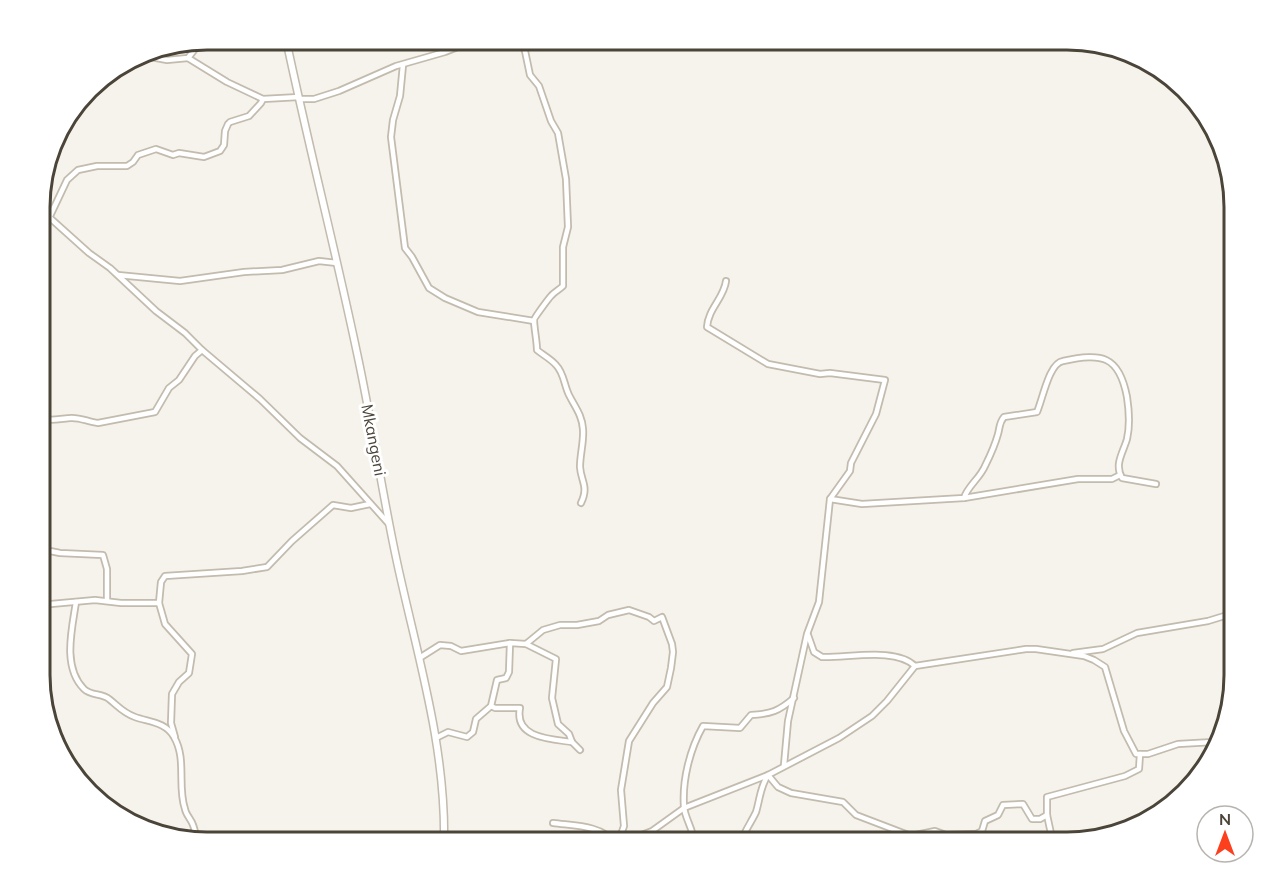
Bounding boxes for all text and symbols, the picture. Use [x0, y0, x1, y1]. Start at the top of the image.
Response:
street label: Mkangeni [357, 403, 391, 477]
north arrow [1195, 804, 1255, 864]
text: N [1219, 809, 1231, 829]

